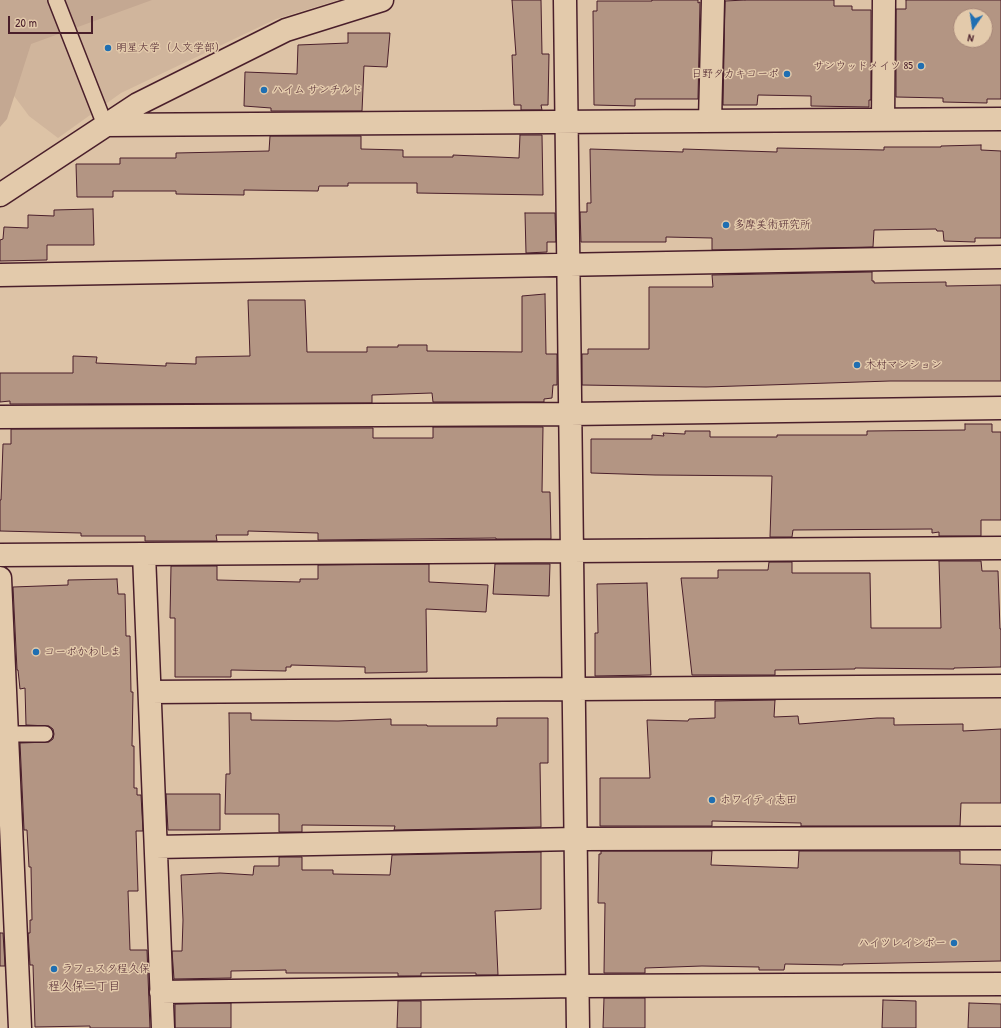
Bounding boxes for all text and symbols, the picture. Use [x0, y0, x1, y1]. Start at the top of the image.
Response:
scale bar [10, 8, 95, 34]
north arrow [953, 8, 993, 48]
text: 20 m [15, 14, 37, 31]
text: N [966, 31, 975, 46]
place label: 明星大学（人文学部） [116, 41, 226, 55]
marker: 明星大学（人文学部） [103, 43, 113, 53]
place label: サンウッドメイツ 85 [813, 59, 913, 73]
marker: サンウッドメイツ 85 [916, 61, 926, 71]
place label: 日野タカキコーポ [691, 67, 779, 81]
marker: 日野タカキコーポ [782, 69, 792, 79]
place label: ハイム サンチルド [272, 83, 363, 97]
marker: ハイム サンチルド [259, 85, 269, 95]
place label: 多摩美術研究所 [734, 218, 811, 232]
marker: 多摩美術研究所 [721, 220, 731, 230]
place label: 木村マンション [865, 358, 942, 372]
marker: 木村マンション [852, 360, 862, 370]
place label: コーポかわしま [44, 645, 121, 659]
marker: コーポかわしま [31, 647, 41, 657]
place label: ホワイティ志田 [720, 793, 797, 807]
marker: ホワイティ志田 [707, 795, 717, 805]
place label: ハイツレインボー [858, 936, 946, 950]
marker: ハイツレインボー [949, 938, 959, 948]
place label: ラフェスタ程久保 [62, 962, 150, 976]
marker: ラフェスタ程久保 [49, 964, 59, 974]
district label: 程久保二丁目 [48, 980, 120, 994]

